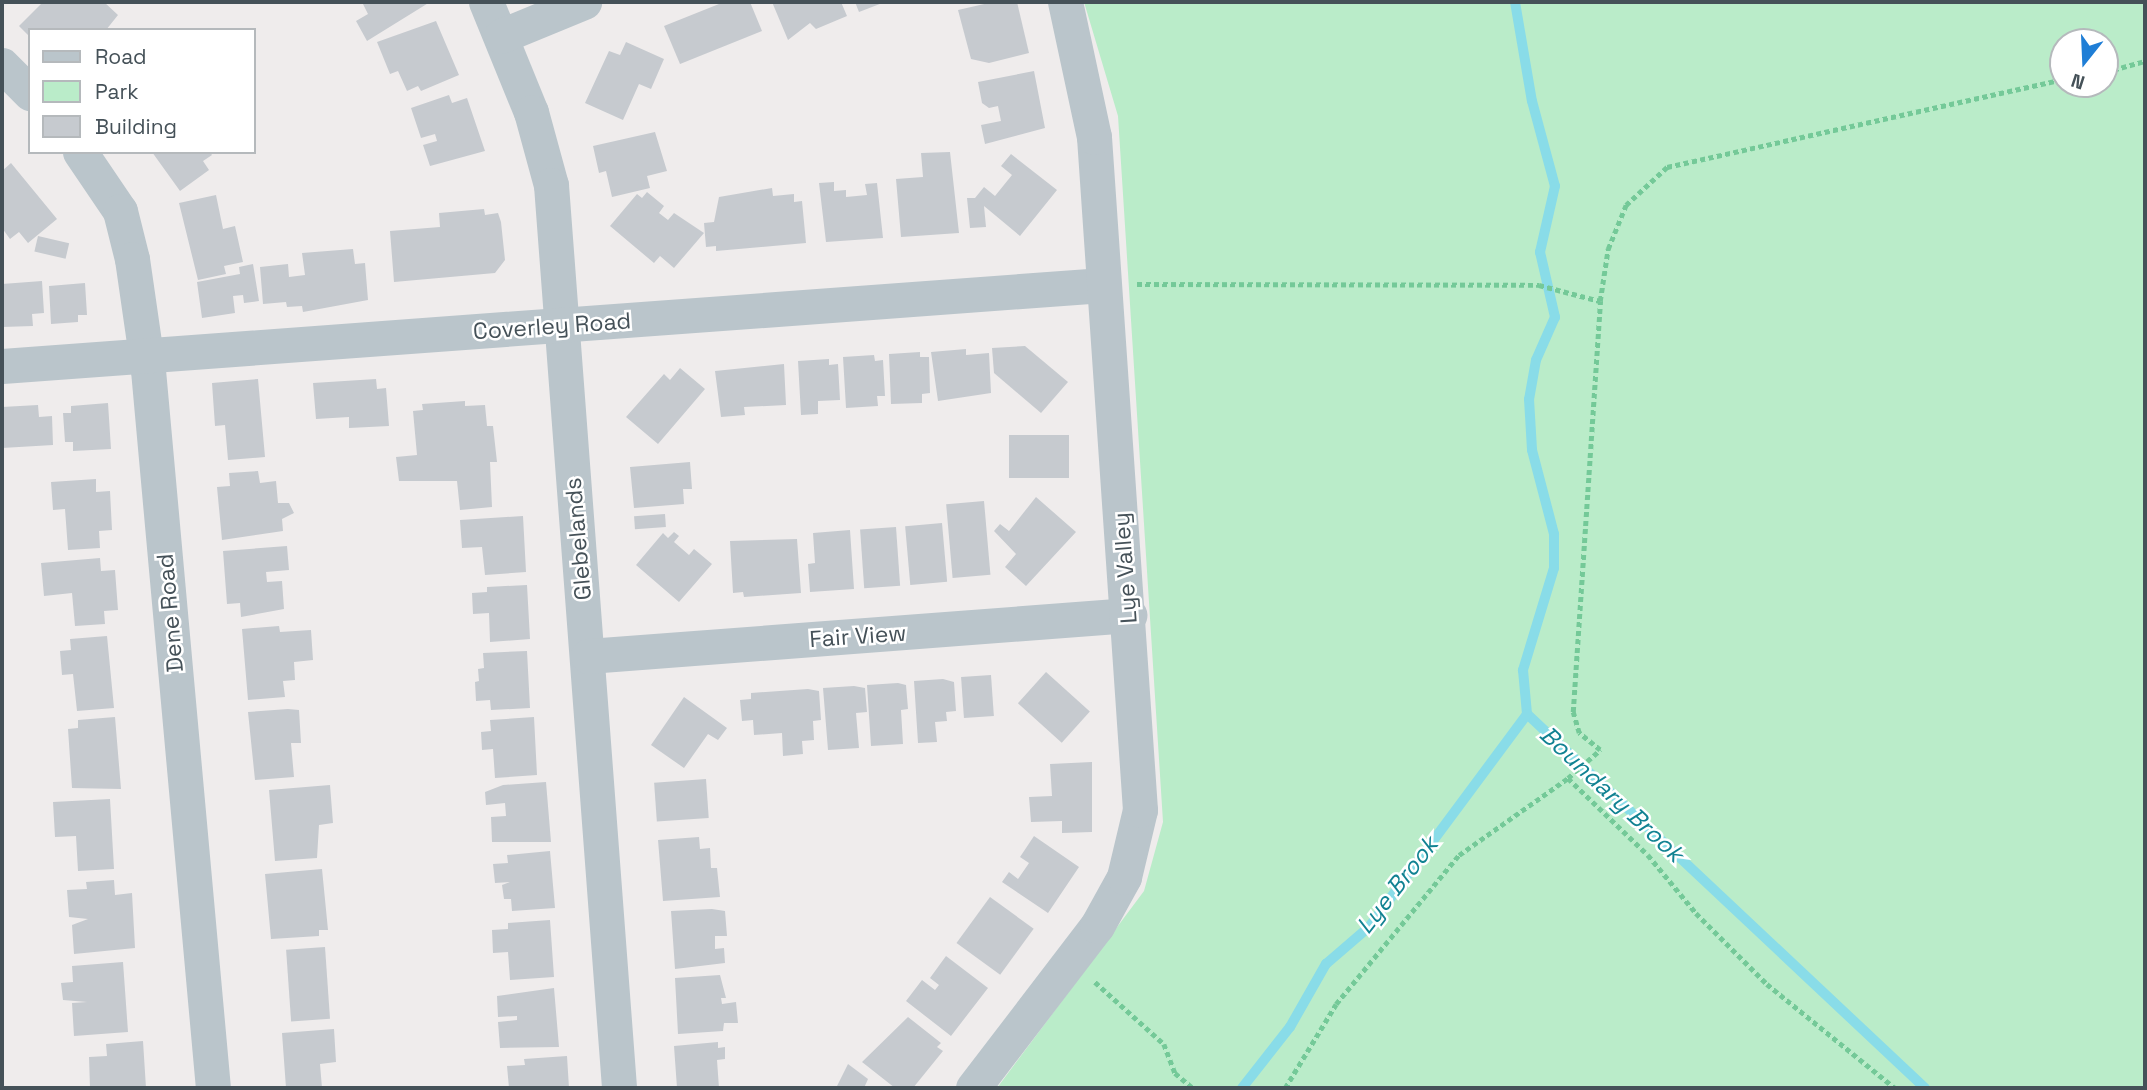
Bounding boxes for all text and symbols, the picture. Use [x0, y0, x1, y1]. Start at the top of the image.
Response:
legend [28, 28, 256, 154]
north arrow [2049, 28, 2119, 98]
text: Road [95, 43, 147, 70]
text: N [2068, 68, 2088, 95]
text: Park [95, 78, 139, 105]
text: Building [95, 113, 177, 140]
street label: Coverley Road [472, 307, 632, 345]
street label: Glebelands [559, 477, 597, 601]
street label: Lye Valley [1107, 511, 1143, 625]
street label: Dene Road [151, 553, 189, 673]
street label: Fair View [808, 619, 908, 653]
water label: Boundary Brook [1534, 720, 1690, 868]
water label: Lye Brook [1350, 831, 1444, 939]

